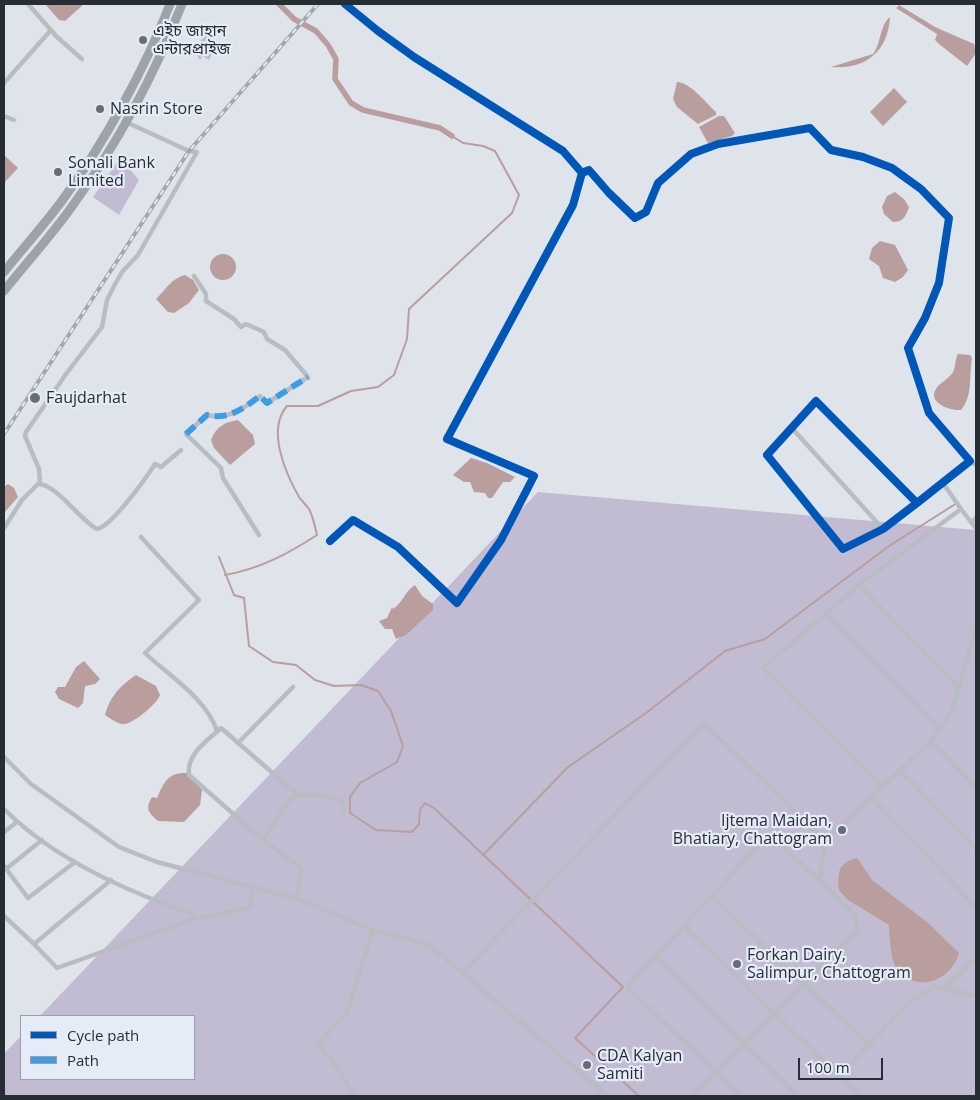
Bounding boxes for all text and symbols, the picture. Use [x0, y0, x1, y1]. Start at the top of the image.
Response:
place label: এইচ জাহান এন্টারপ্রাইজ [153, 21, 231, 59]
marker: এইচ জাহান এন্টারপ্রাইজ [137, 34, 149, 46]
place label: Nasrin Store [110, 99, 203, 119]
marker: Nasrin Store [94, 103, 106, 115]
place label: Sonali Bank Limited [68, 153, 155, 191]
marker: Sonali Bank Limited [52, 166, 64, 178]
place label: Faujdarhat [46, 388, 127, 408]
marker: Faujdarhat [28, 391, 42, 405]
place label: Ijtema Maidan, Bhatiary, Chattogram [673, 811, 832, 849]
marker: Ijtema Maidan, Bhatiary, Chattogram [836, 824, 848, 836]
place label: Forkan Dairy, Salimpur, Chattogram [747, 945, 911, 983]
marker: Forkan Dairy, Salimpur, Chattogram [731, 958, 743, 970]
legend [20, 1015, 195, 1080]
text: Cycle path [67, 1025, 139, 1045]
place label: CDA Kalyan Samiti [597, 1046, 682, 1084]
scale bar [800, 1048, 885, 1080]
text: Path [67, 1050, 99, 1070]
text: 100 m [806, 1057, 850, 1077]
marker: CDA Kalyan Samiti [581, 1059, 593, 1071]

